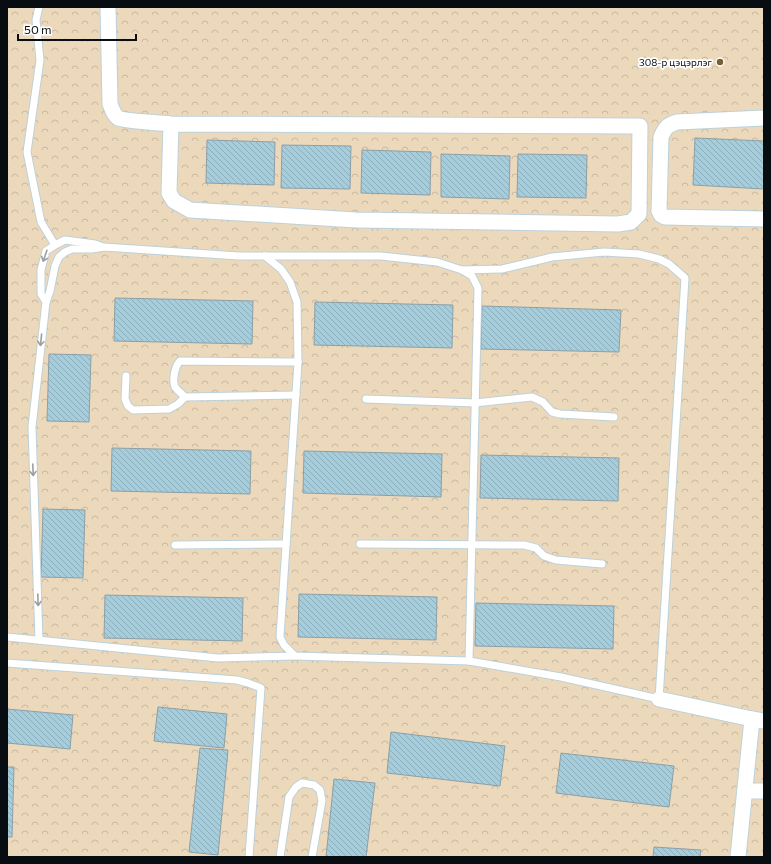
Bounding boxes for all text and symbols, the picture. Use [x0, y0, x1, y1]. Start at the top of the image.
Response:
scale bar [18, 16, 136, 42]
text: 50 m [24, 22, 52, 36]
place label: 308-р цэцэрлэг [639, 56, 713, 68]
marker: 308-р цэцэрлэг [715, 57, 725, 67]
one-way arrow [41, 250, 48, 263]
one-way arrow [38, 333, 45, 346]
one-way arrow [29, 463, 37, 476]
one-way arrow [34, 593, 42, 606]

